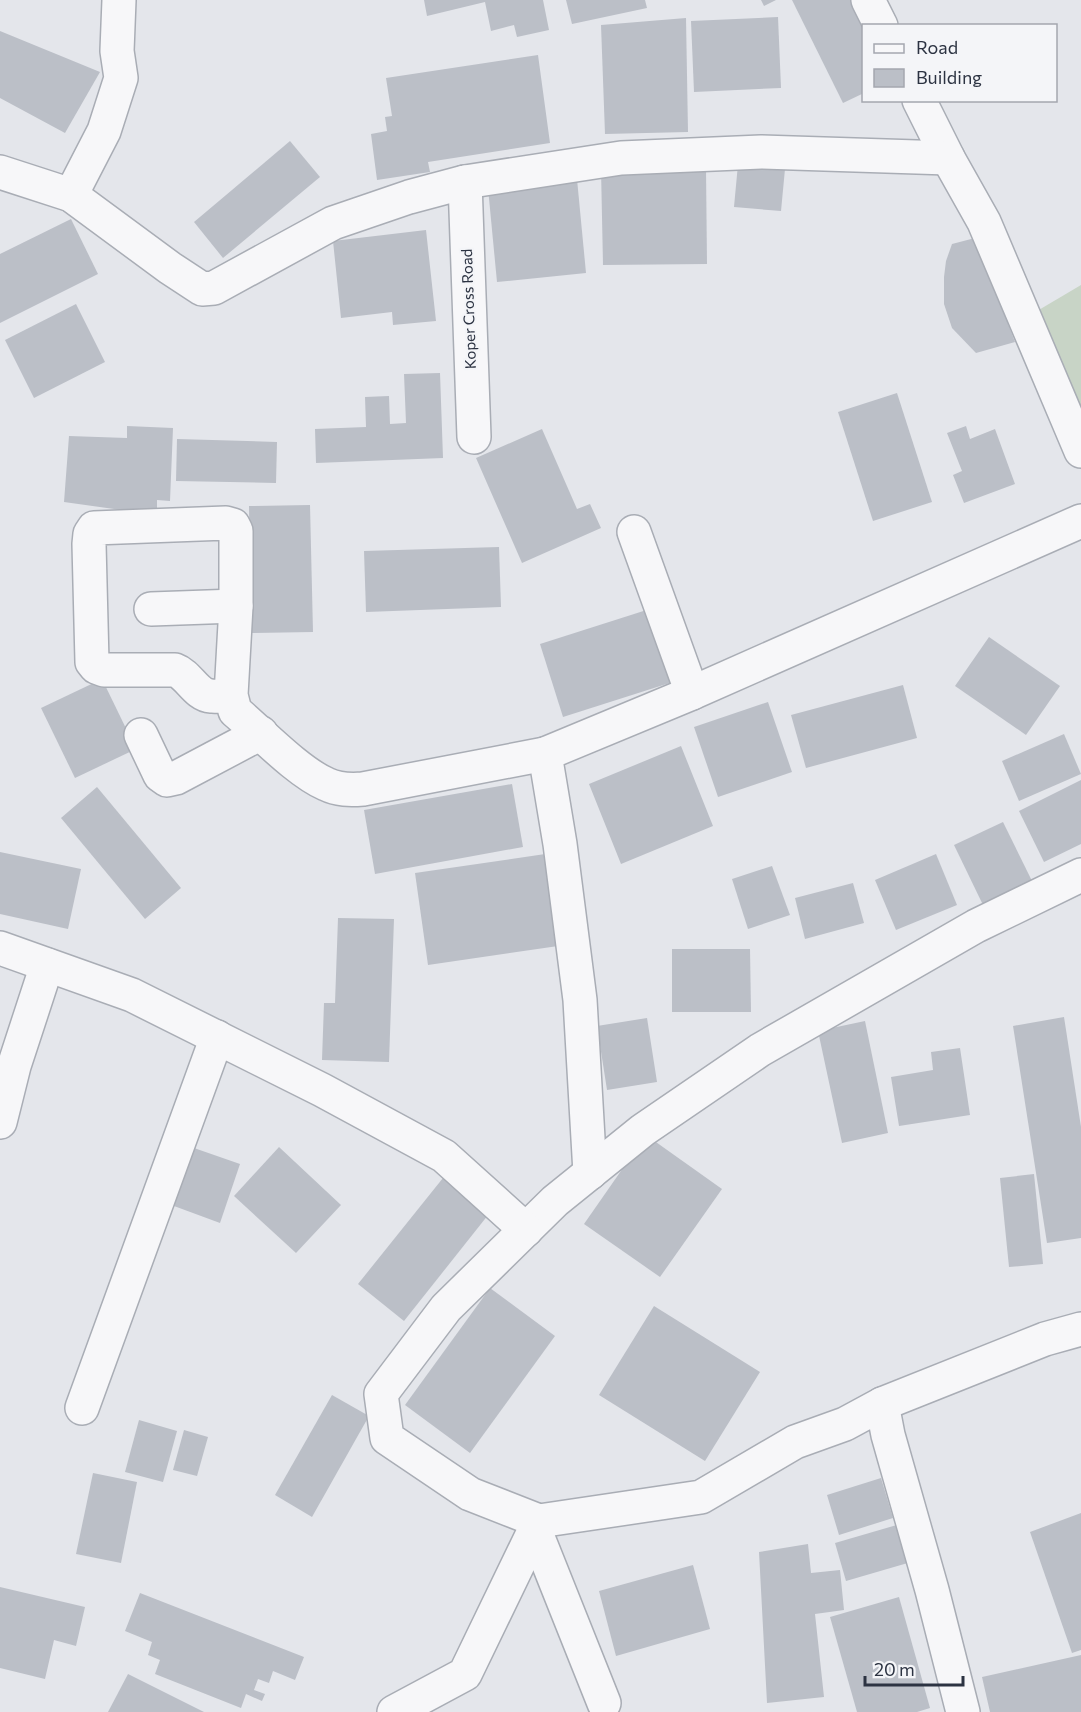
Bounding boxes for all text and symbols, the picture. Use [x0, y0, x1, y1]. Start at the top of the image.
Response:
legend [862, 24, 1057, 102]
text: Road [916, 36, 958, 58]
text: Building [916, 66, 982, 88]
street label: Koper Cross Road [457, 249, 479, 370]
scale bar [865, 1649, 962, 1687]
text: 20 m [874, 1658, 915, 1680]

